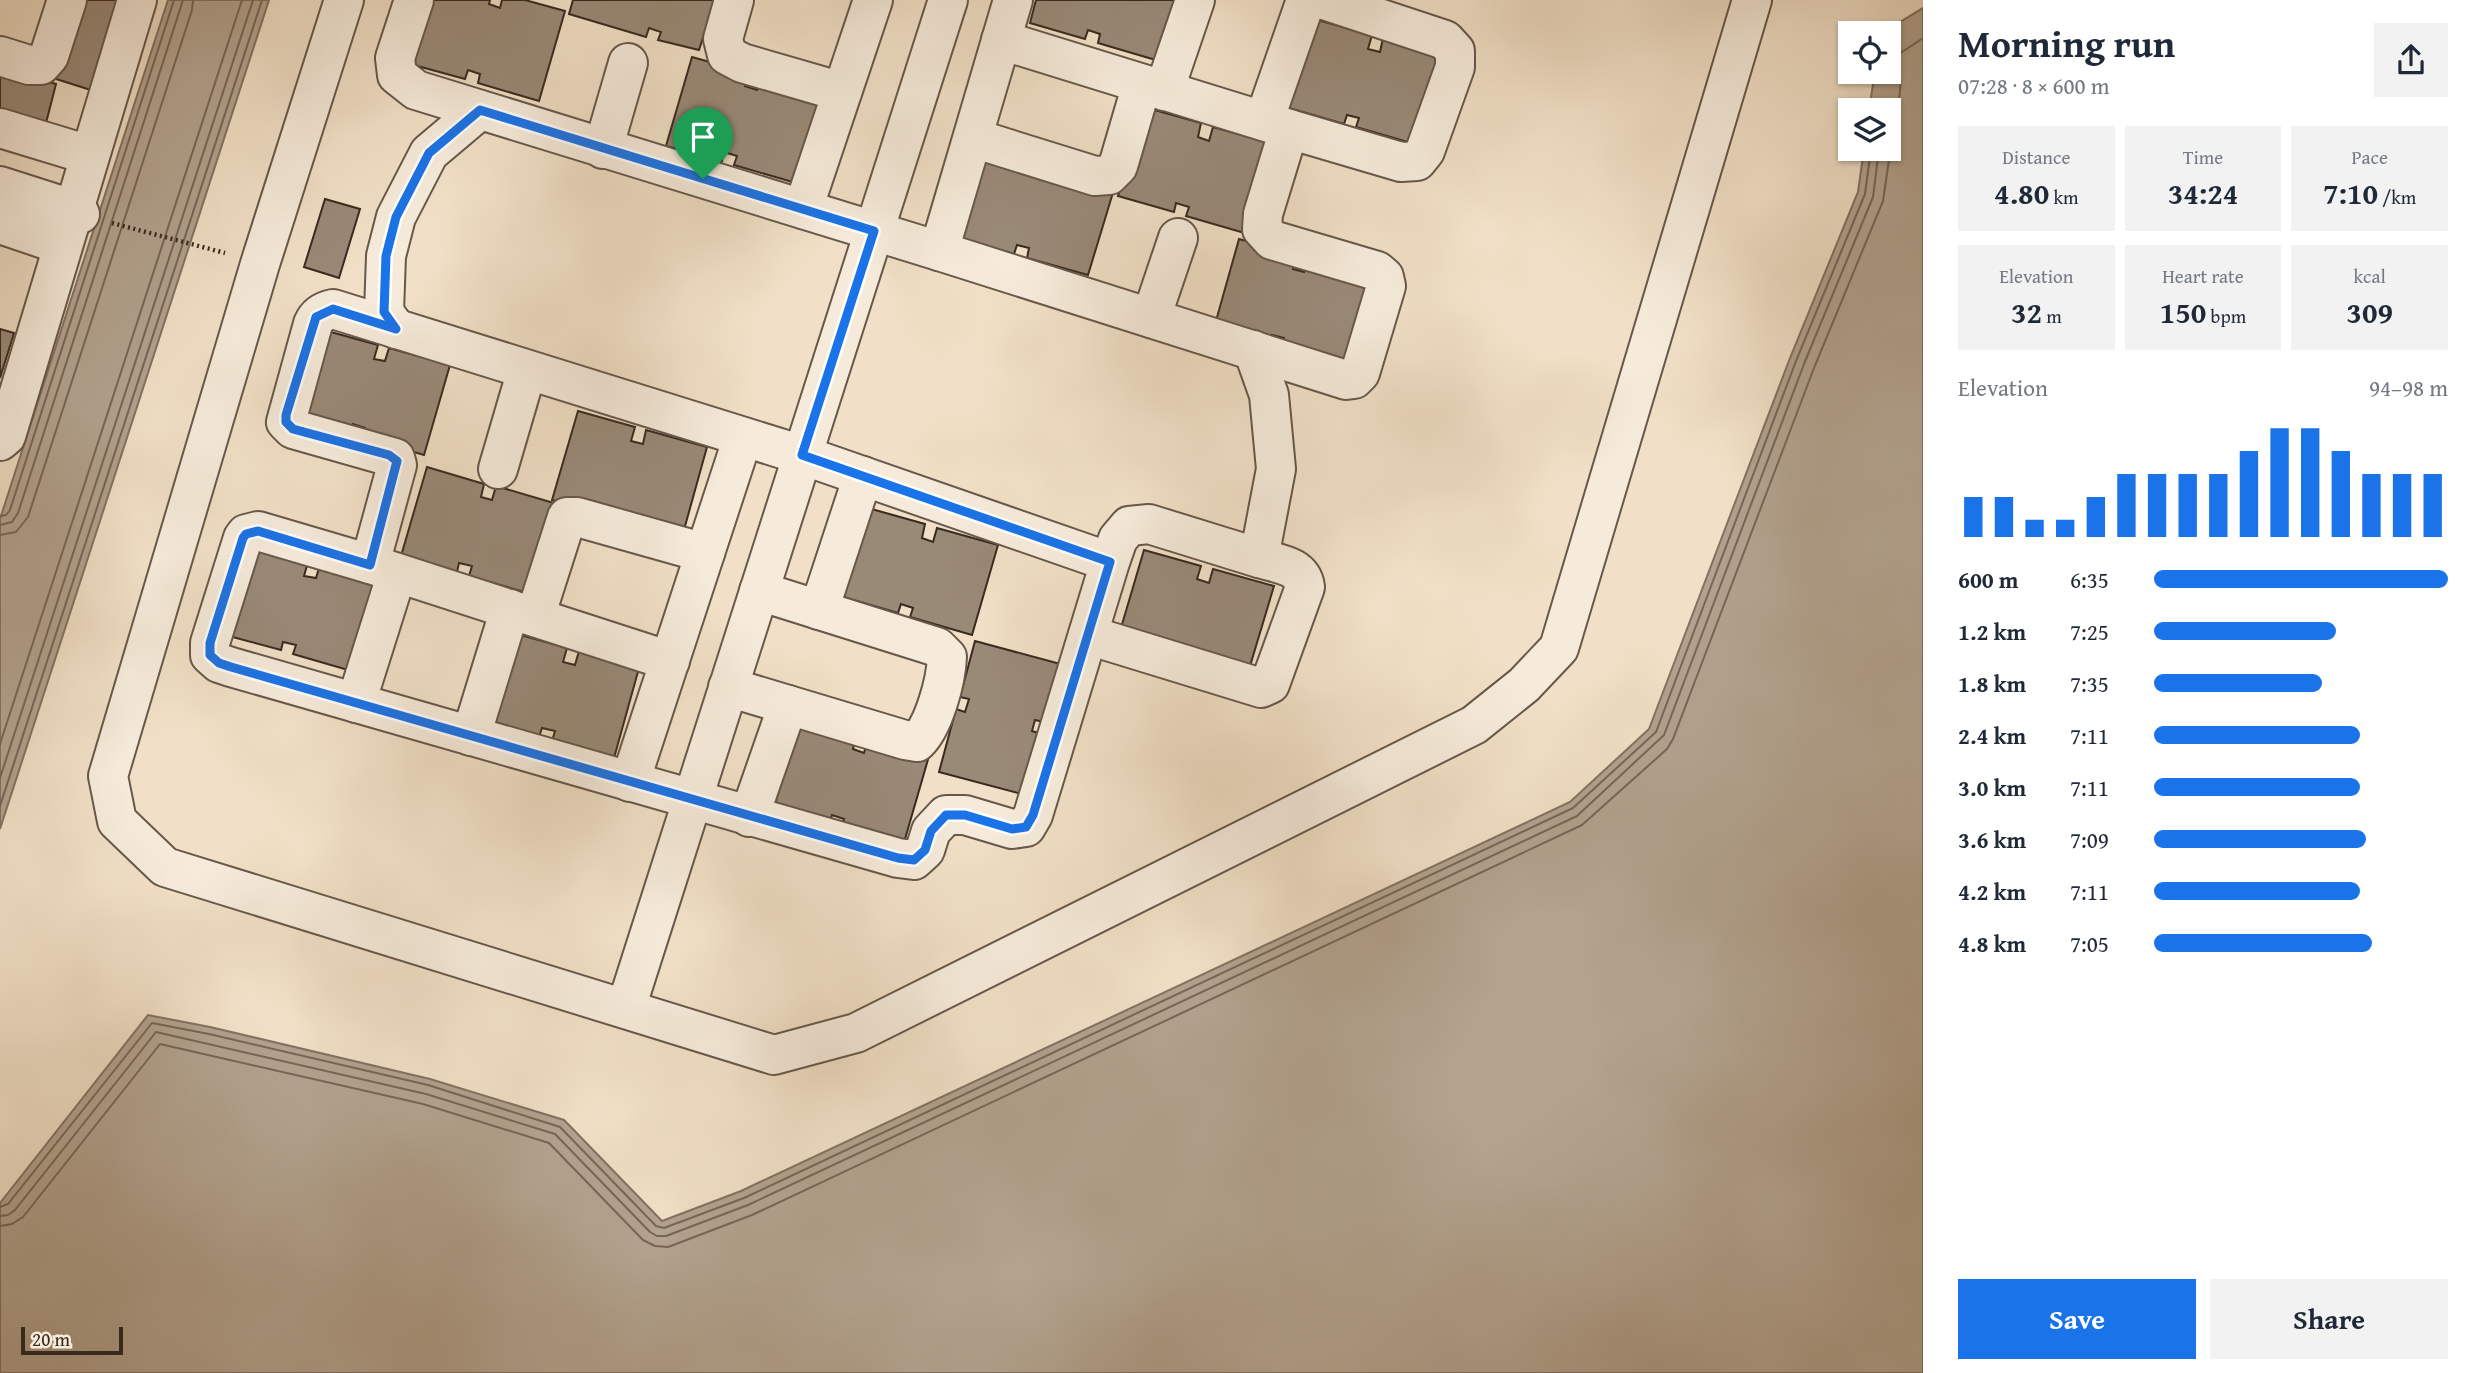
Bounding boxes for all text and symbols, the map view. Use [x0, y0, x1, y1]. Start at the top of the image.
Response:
text: Morning run [1958, 15, 2175, 71]
map controls [1838, 21, 1901, 161]
button: locate [1838, 21, 1901, 84]
button: share [2374, 23, 2448, 97]
text: 07:28 · 8 × 600 m [1958, 69, 2110, 102]
button: layers [1838, 98, 1901, 161]
pin [673, 107, 733, 179]
icon: arrive [684, 118, 722, 156]
text: Distance [2002, 143, 2070, 171]
text: Time [2183, 143, 2223, 171]
text: Pace [2351, 143, 2388, 171]
text: 4.80 [1994, 171, 2049, 215]
text: 34:24 [2168, 171, 2238, 215]
text: 7:10 [2323, 171, 2378, 215]
text: km [2049, 183, 2079, 211]
text: /km [2378, 183, 2416, 211]
text: Elevation [1999, 262, 2074, 290]
text: Heart rate [2162, 262, 2244, 290]
text: kcal [2353, 262, 2386, 290]
text: 32 [2011, 290, 2042, 334]
text: 150 [2160, 290, 2206, 334]
text: 309 [2346, 290, 2393, 334]
text: m [2042, 302, 2062, 330]
text: bpm [2206, 302, 2246, 330]
text: Elevation [1958, 371, 2048, 404]
text: 94–98 m [2369, 371, 2448, 404]
text: 600 m [1958, 563, 2019, 596]
text: 6:35 [2070, 563, 2109, 596]
text: 1.2 km [1958, 615, 2026, 648]
text: 7:25 [2070, 615, 2109, 648]
text: 1.8 km [1958, 667, 2026, 700]
text: 7:35 [2070, 667, 2109, 700]
text: 2.4 km [1958, 719, 2026, 752]
text: 7:11 [2070, 719, 2109, 752]
text: 3.0 km [1958, 771, 2026, 804]
text: 7:11 [2070, 771, 2109, 804]
text: 3.6 km [1958, 823, 2026, 856]
text: 7:09 [2070, 823, 2109, 856]
text: 4.2 km [1958, 875, 2026, 908]
text: 7:11 [2070, 875, 2109, 908]
text: 4.8 km [1958, 927, 2026, 960]
text: 7:05 [2070, 927, 2109, 960]
button: Save [1958, 1279, 2196, 1359]
button: Share [2210, 1279, 2448, 1359]
scale bar [21, 1324, 122, 1356]
text: 20 m [32, 1325, 70, 1353]

